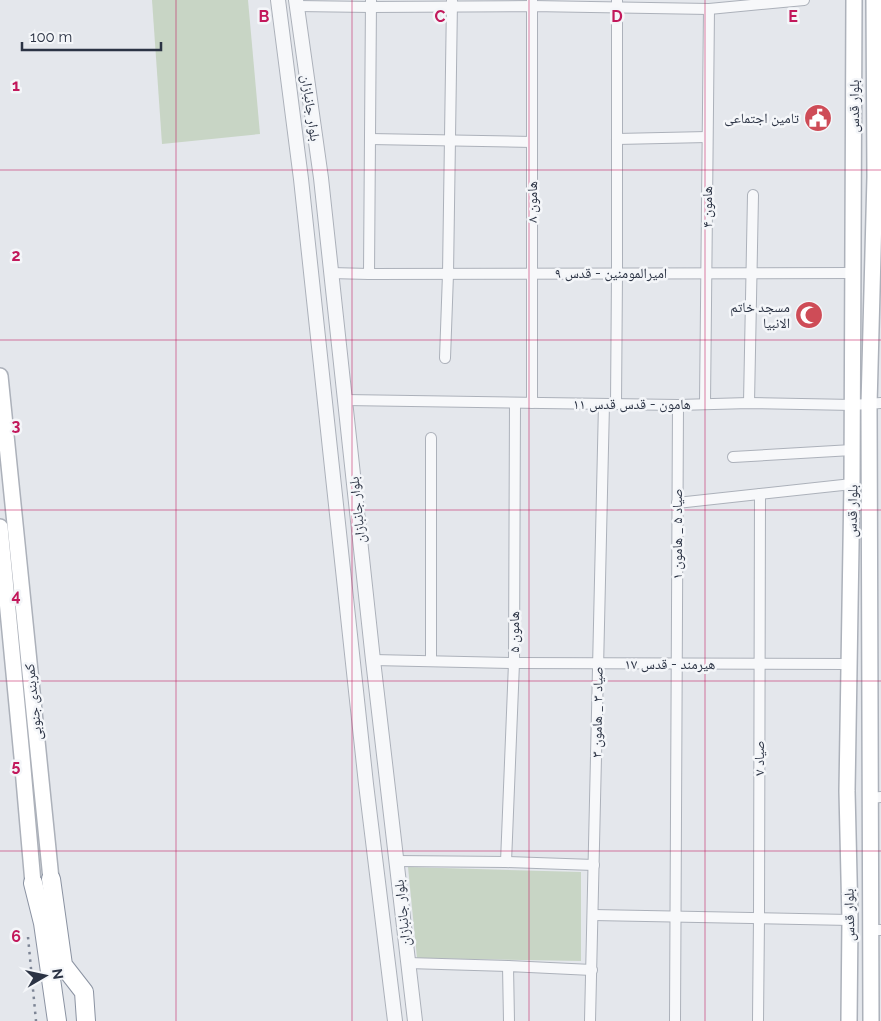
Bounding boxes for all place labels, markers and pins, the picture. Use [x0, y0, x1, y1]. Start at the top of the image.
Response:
public building icon: تامین اجتماعی [803, 103, 833, 133]
place label: تامین اجتماعی [724, 110, 799, 127]
place label: مسجد خاتم الانبیا [730, 299, 790, 331]
mosque icon: مسجد خاتم الانبیا [794, 300, 824, 330]

